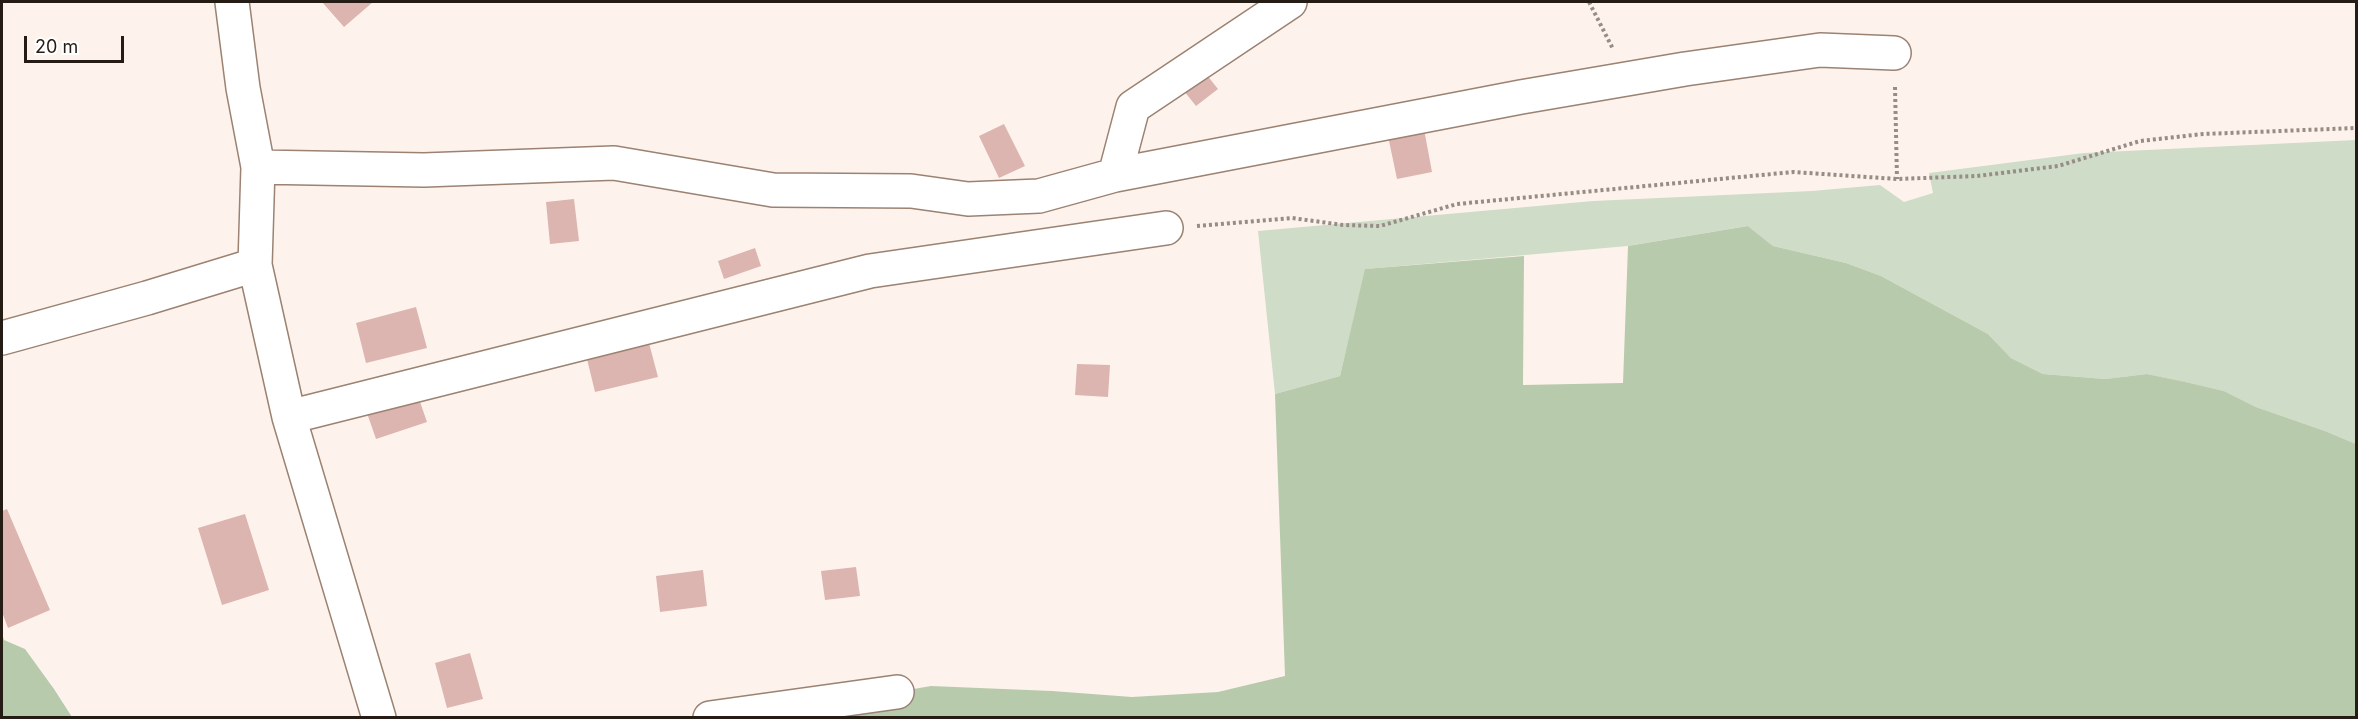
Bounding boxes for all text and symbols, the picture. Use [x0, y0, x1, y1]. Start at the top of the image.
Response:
scale bar [27, 24, 128, 62]
text: 20 m [35, 36, 78, 57]

